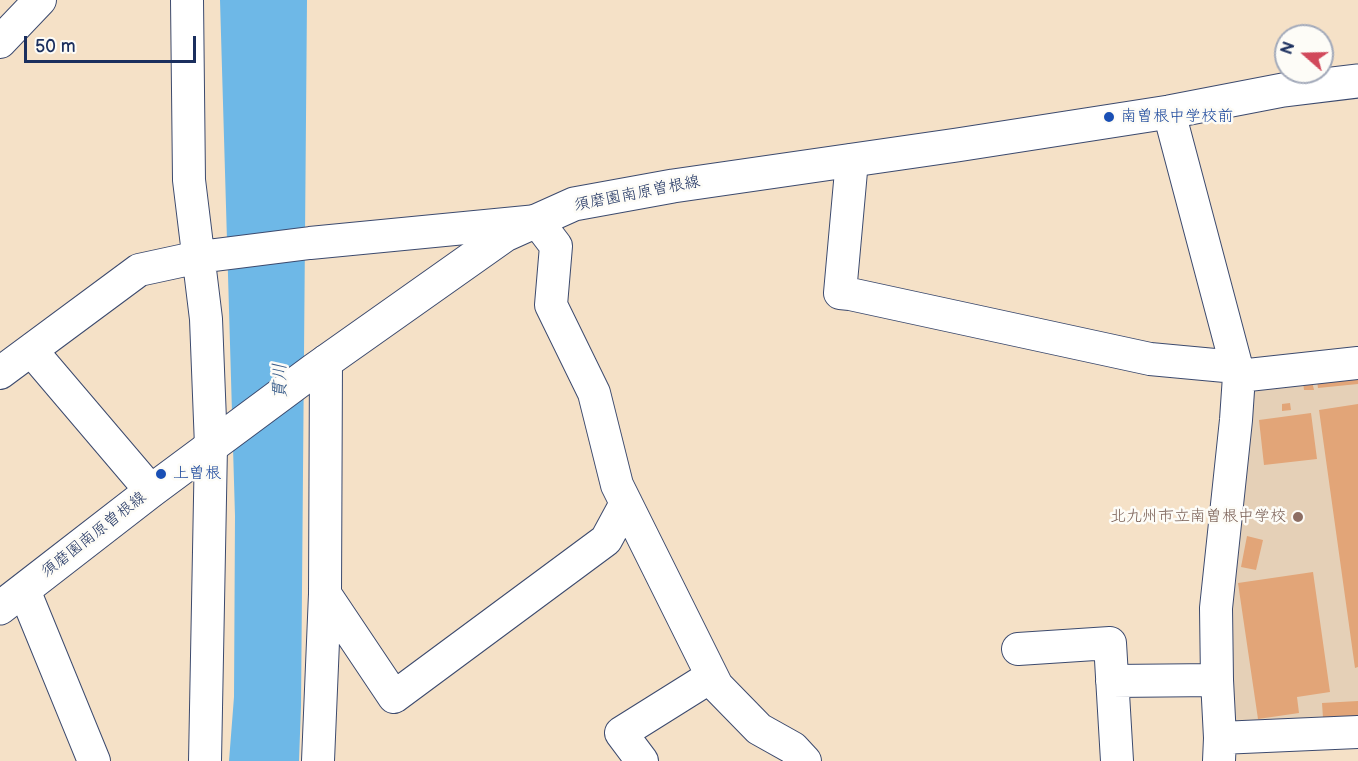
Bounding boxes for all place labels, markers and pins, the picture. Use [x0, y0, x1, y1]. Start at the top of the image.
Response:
place label: 南曽根中学校前 [1121, 107, 1233, 127]
marker: 南曽根中学校前 [1102, 110, 1116, 124]
place label: 上曽根 [173, 464, 221, 484]
marker: 上曽根 [154, 467, 168, 481]
place label: 北九州市立南曽根中学校 [1110, 507, 1286, 527]
marker: 北九州市立南曽根中学校 [1291, 510, 1305, 524]

